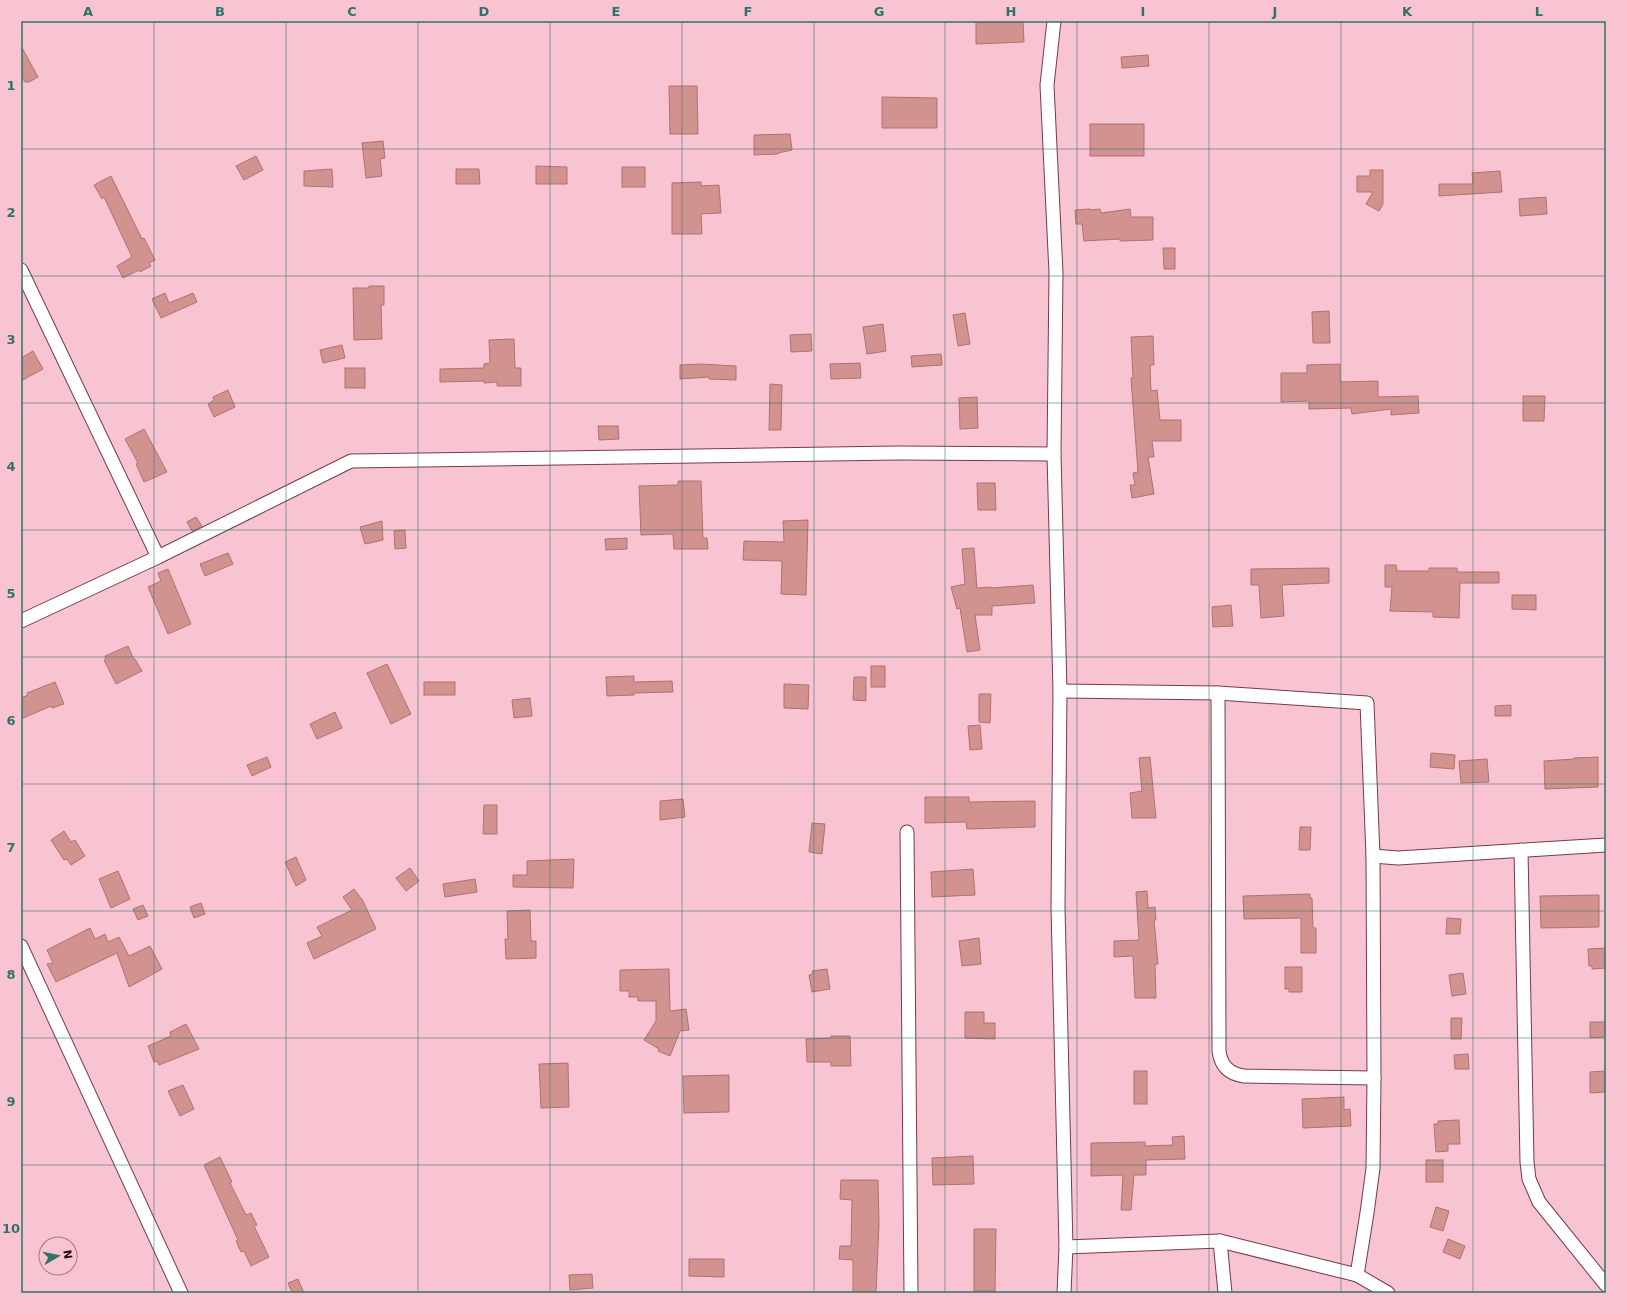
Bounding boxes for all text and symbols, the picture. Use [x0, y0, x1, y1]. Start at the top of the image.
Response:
text: A [83, 4, 93, 19]
text: B [215, 4, 225, 19]
text: C [347, 4, 357, 19]
text: D [479, 4, 490, 19]
text: E [612, 4, 620, 19]
text: F [744, 4, 752, 19]
text: G [874, 4, 884, 19]
text: H [1006, 4, 1016, 19]
text: I [1141, 4, 1145, 19]
text: J [1272, 4, 1277, 19]
text: K [1402, 4, 1413, 19]
text: L [1535, 4, 1543, 19]
text: 1 [6, 78, 16, 93]
text: 2 [6, 205, 16, 220]
text: 3 [6, 332, 16, 347]
text: 4 [6, 459, 16, 474]
text: 5 [6, 586, 16, 601]
text: 6 [6, 713, 16, 728]
text: 7 [6, 840, 16, 855]
text: 8 [6, 967, 16, 982]
text: 9 [6, 1094, 16, 1109]
text: 10 [2, 1221, 20, 1236]
north arrow [38, 1236, 78, 1276]
text: N [60, 1249, 75, 1260]

